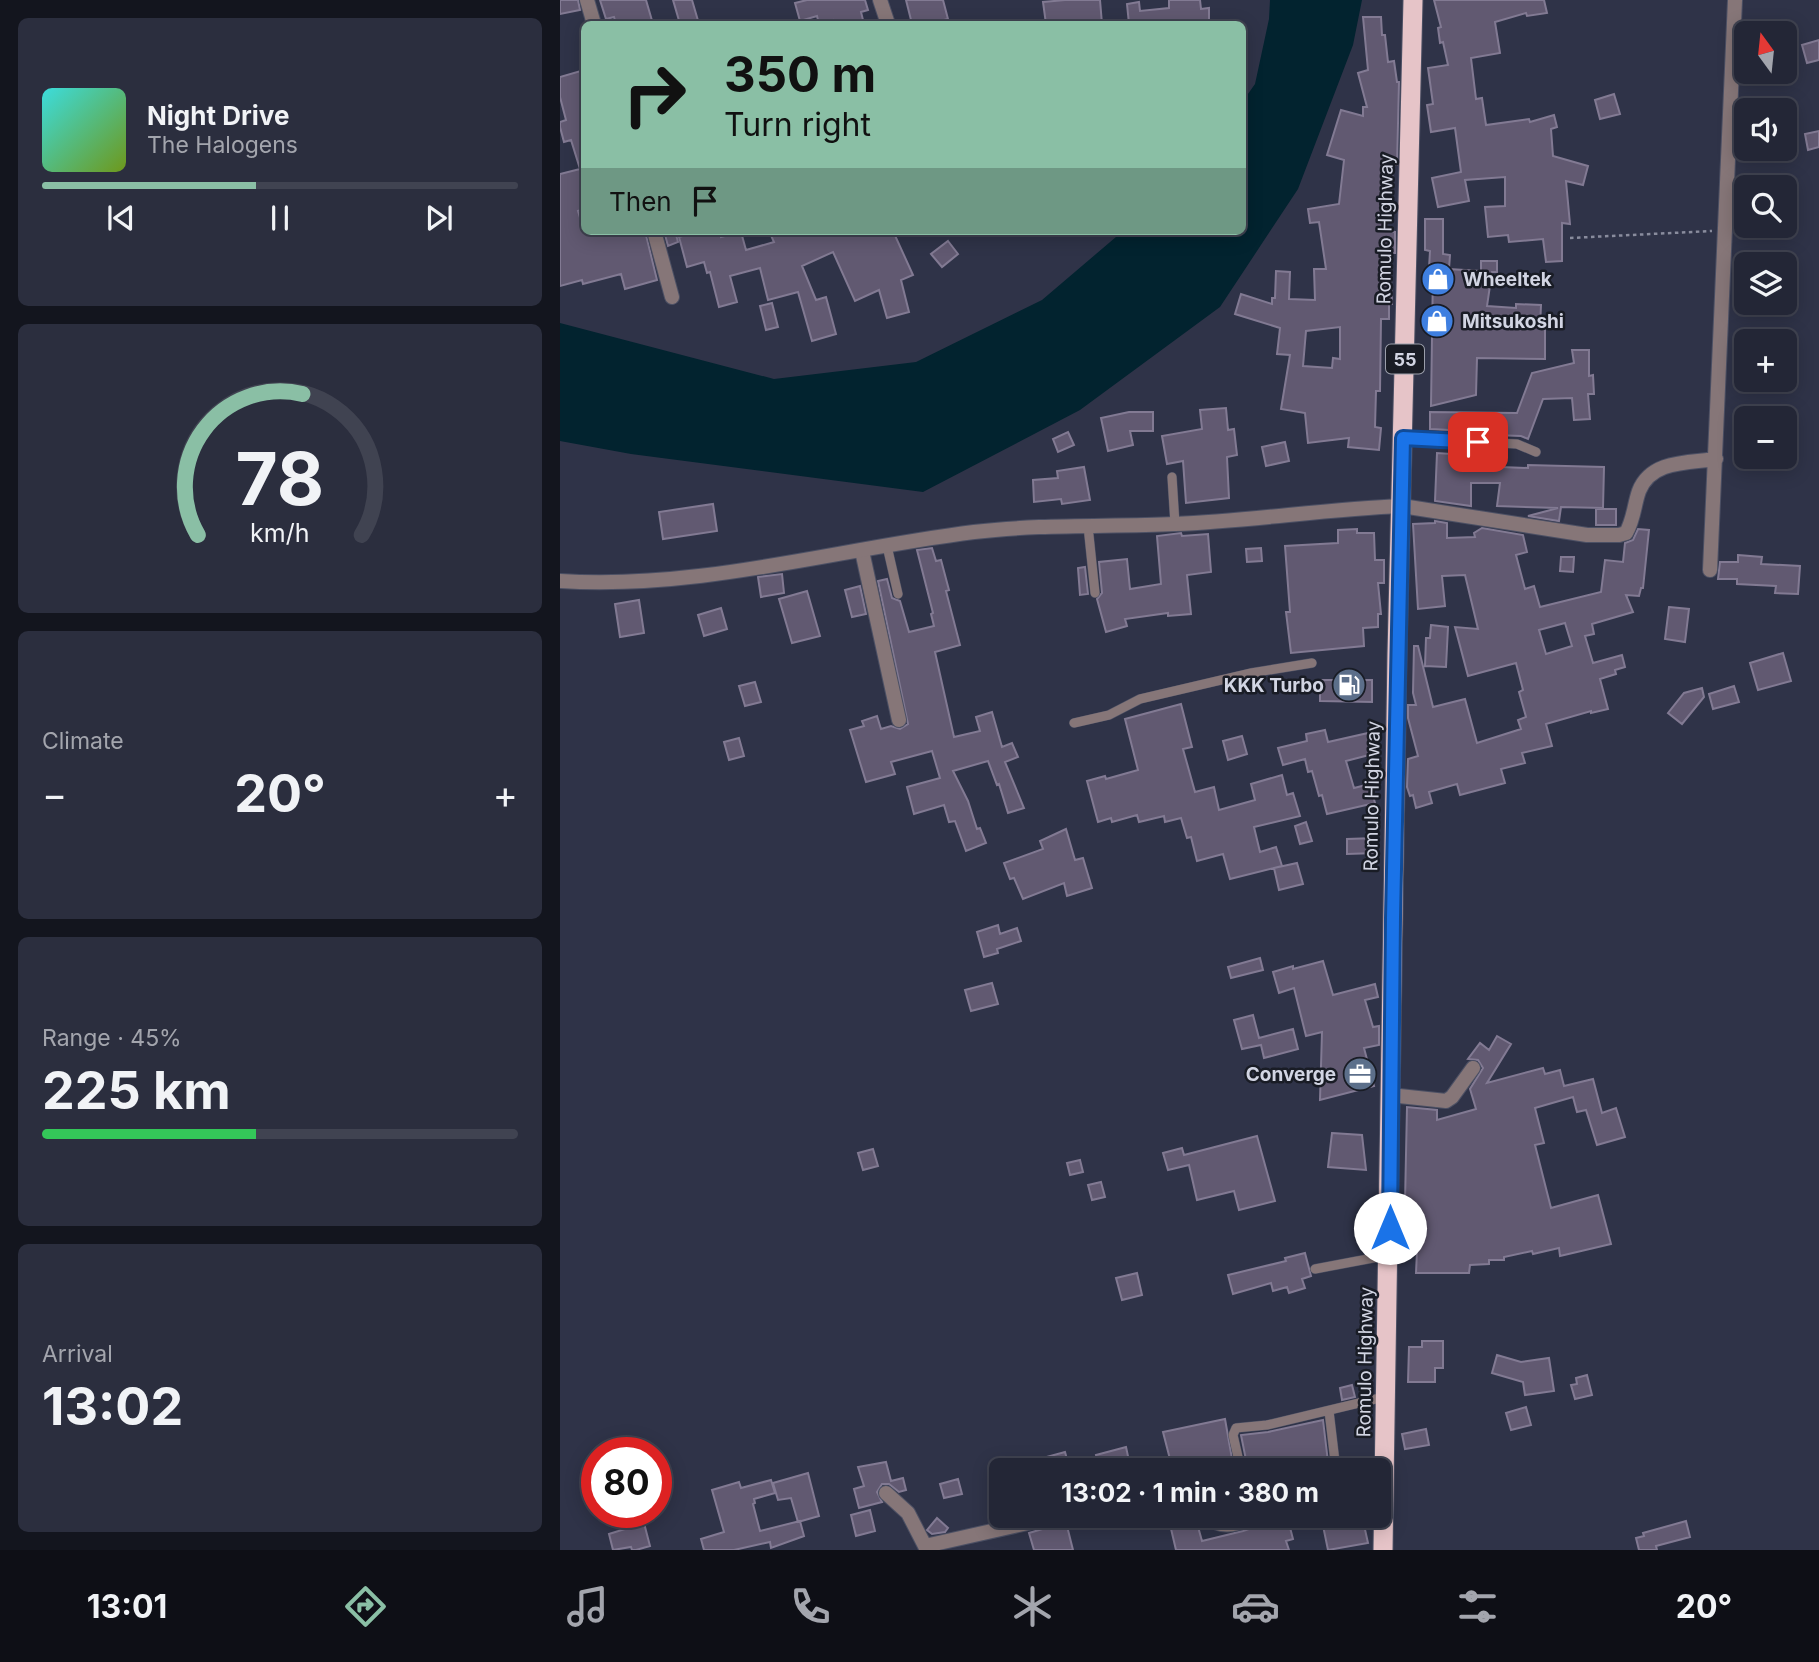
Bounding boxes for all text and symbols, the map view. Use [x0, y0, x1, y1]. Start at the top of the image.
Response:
north arrow [1734, 21, 1797, 84]
map controls [1734, 21, 1797, 469]
text: 350 m [724, 45, 876, 104]
icon: right [609, 49, 700, 140]
button: sound [1734, 98, 1797, 161]
text: Night Drive [147, 100, 289, 131]
text: Turn right [724, 105, 871, 144]
text: The Halogens [147, 131, 298, 159]
street label: Romulo Highway [1372, 153, 1398, 305]
button: search [1734, 175, 1797, 238]
icon: arrive [686, 182, 724, 220]
text: Then [609, 186, 672, 217]
icon: previous [102, 199, 140, 237]
icon: pause [261, 199, 299, 237]
icon: next [420, 199, 458, 237]
button: layers [1734, 252, 1797, 315]
shop icon: Wheeltek [1419, 260, 1457, 298]
place label: Wheeltek [1463, 268, 1552, 291]
shop icon: Mitsukoshi [1418, 302, 1456, 340]
place label: Mitsukoshi [1462, 310, 1564, 333]
button: + [1734, 329, 1797, 392]
road number: 55 [1386, 344, 1424, 374]
button: − [1734, 406, 1797, 469]
pin [1448, 412, 1508, 472]
icon: arrive [1459, 423, 1497, 461]
text: 78 [236, 434, 324, 523]
text: km/h [250, 517, 310, 547]
fuel station icon: KKK Turbo [1330, 666, 1368, 704]
place label: KKK Turbo [1224, 674, 1324, 697]
street label: Romulo Highway [1359, 720, 1385, 872]
text: Climate [42, 727, 124, 755]
text: 20° [234, 762, 326, 825]
text: − [42, 771, 67, 817]
text: + [493, 771, 518, 817]
text: Range · 45% [42, 1024, 182, 1052]
office icon: Converge [1341, 1055, 1379, 1093]
text: 225 km [42, 1059, 231, 1122]
place label: Converge [1246, 1063, 1336, 1086]
position arrow [1353, 1191, 1427, 1265]
street label: Romulo Highway [1352, 1286, 1378, 1438]
text: Arrival [42, 1340, 113, 1368]
text: 13:02 [42, 1375, 183, 1438]
speed limit sign: 80 [581, 1437, 672, 1528]
text: 13:02 · 1 min · 380 m [1061, 1477, 1319, 1508]
icon: directions [341, 1582, 390, 1631]
icon: music [563, 1582, 612, 1631]
icon: phone [786, 1582, 835, 1631]
icon: climate [1008, 1582, 1057, 1631]
icon: car [1231, 1582, 1280, 1631]
icon: filters [1453, 1582, 1502, 1631]
text: 13:01 [87, 1587, 167, 1626]
text: 20° [1676, 1587, 1732, 1626]

